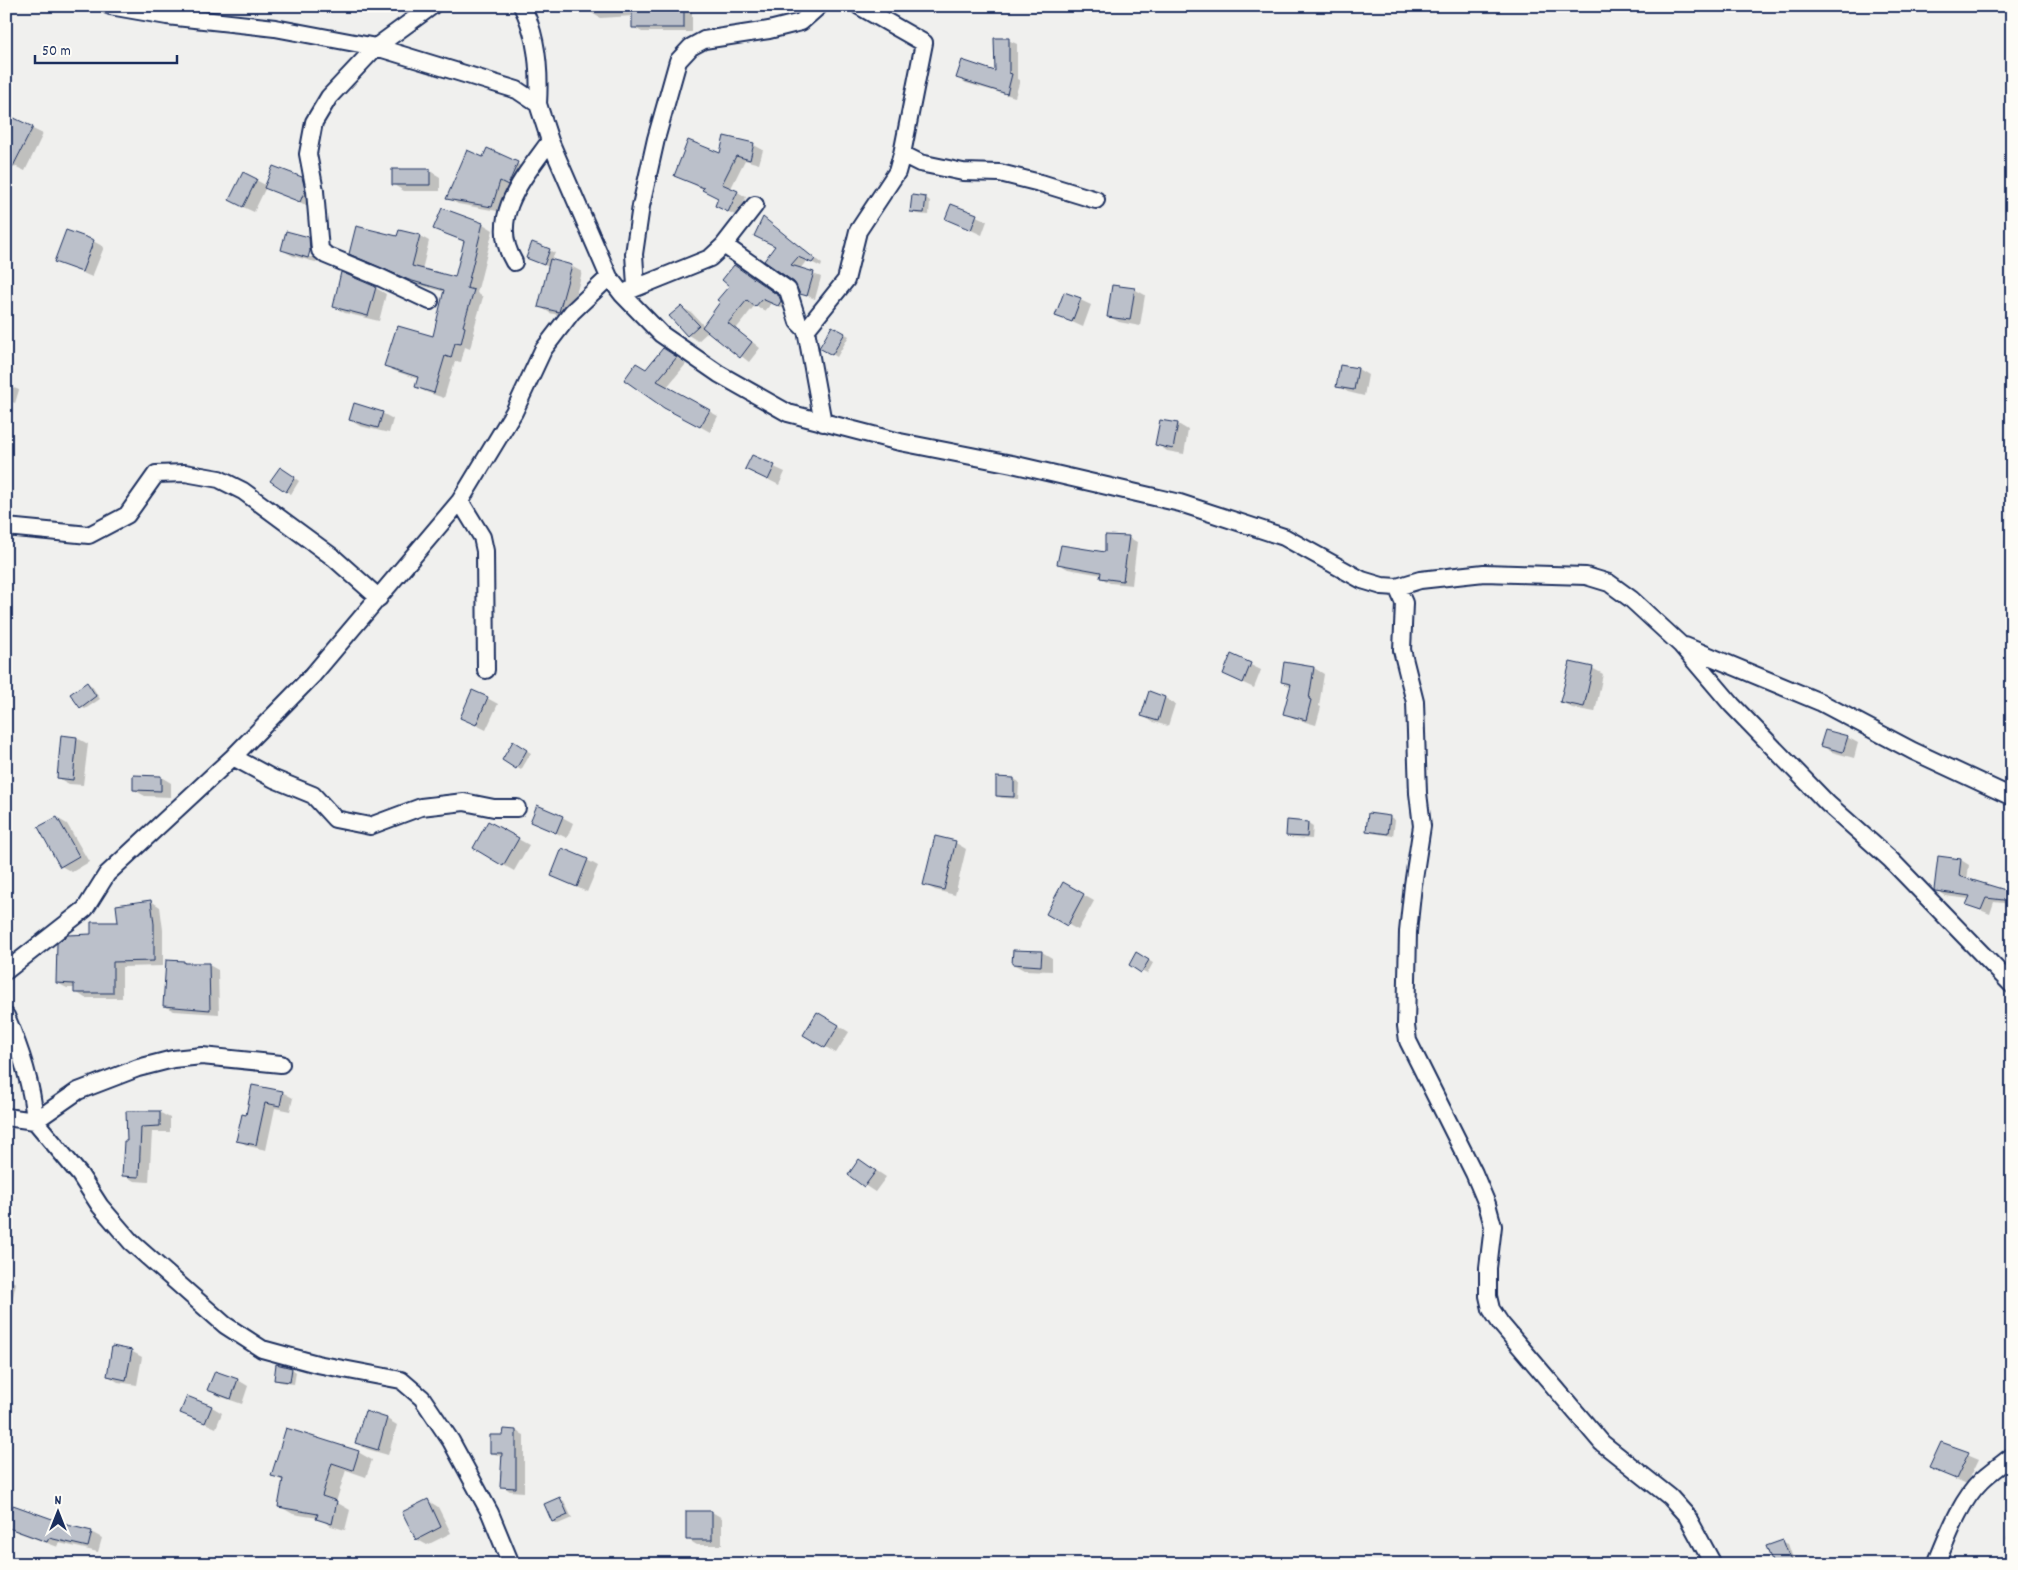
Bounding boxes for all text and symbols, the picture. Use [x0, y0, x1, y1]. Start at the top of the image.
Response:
scale bar [35, 32, 178, 64]
text: 50 m [42, 41, 71, 63]
north arrow [32, 1488, 82, 1538]
text: N [55, 1491, 62, 1511]

